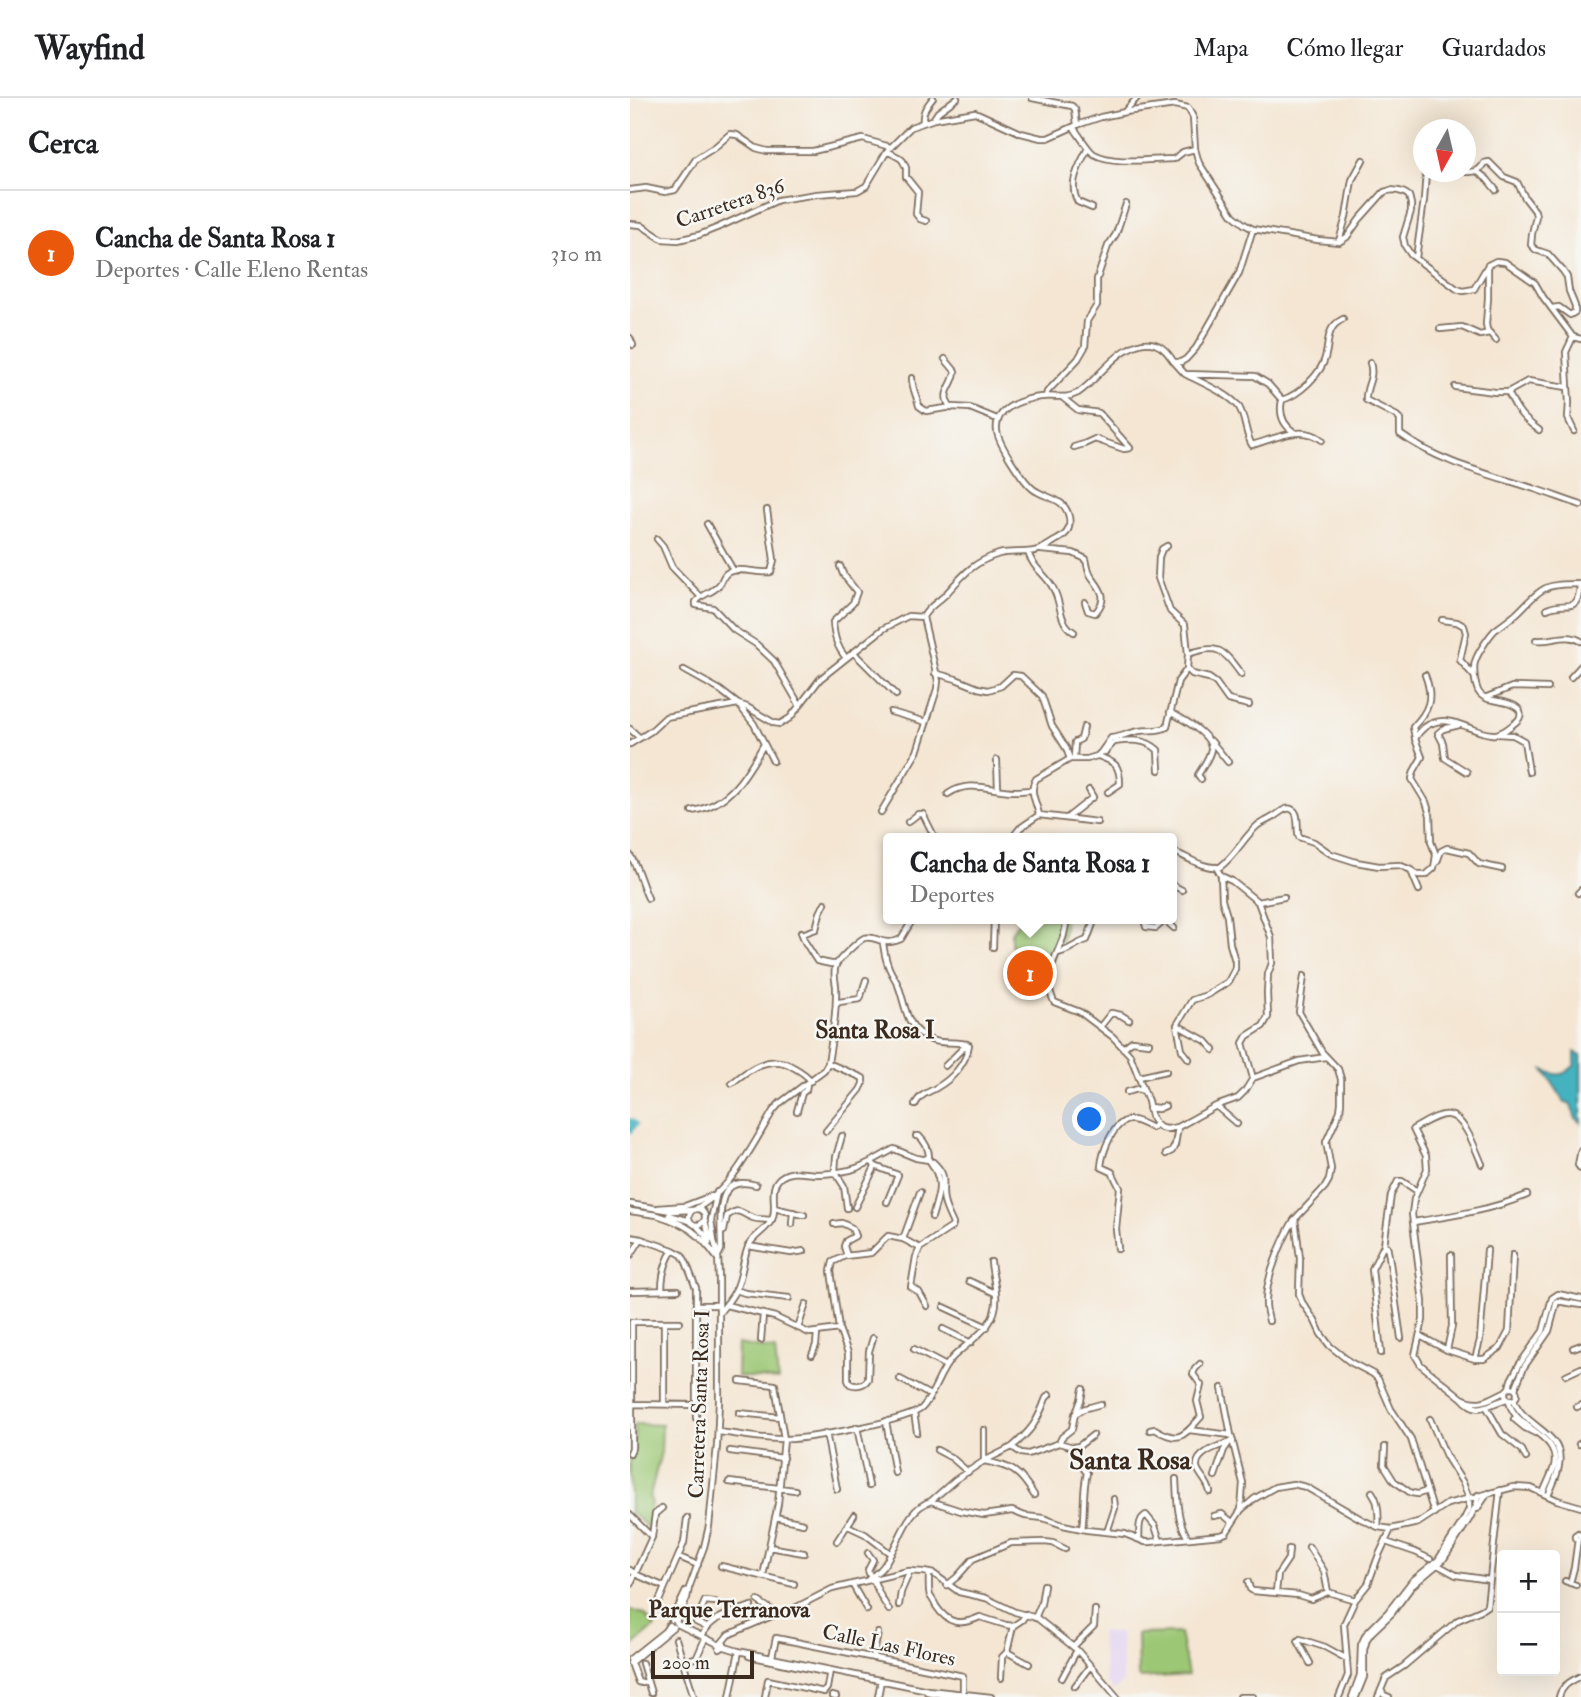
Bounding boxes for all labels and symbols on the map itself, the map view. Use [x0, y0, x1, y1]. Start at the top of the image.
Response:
north arrow [1413, 119, 1476, 182]
street label: Carretera 836 [672, 172, 789, 235]
pin: 1 [1007, 947, 1053, 999]
district label: Santa Rosa I [815, 1015, 935, 1046]
your location [1072, 1102, 1106, 1136]
street label: Carretera Santa Rosa I [683, 1309, 716, 1499]
district label: Santa Rosa [1069, 1443, 1193, 1478]
district label: Parque Terranova [648, 1595, 811, 1625]
street label: Calle Las Flores [820, 1618, 958, 1673]
scale bar [651, 1648, 754, 1680]

